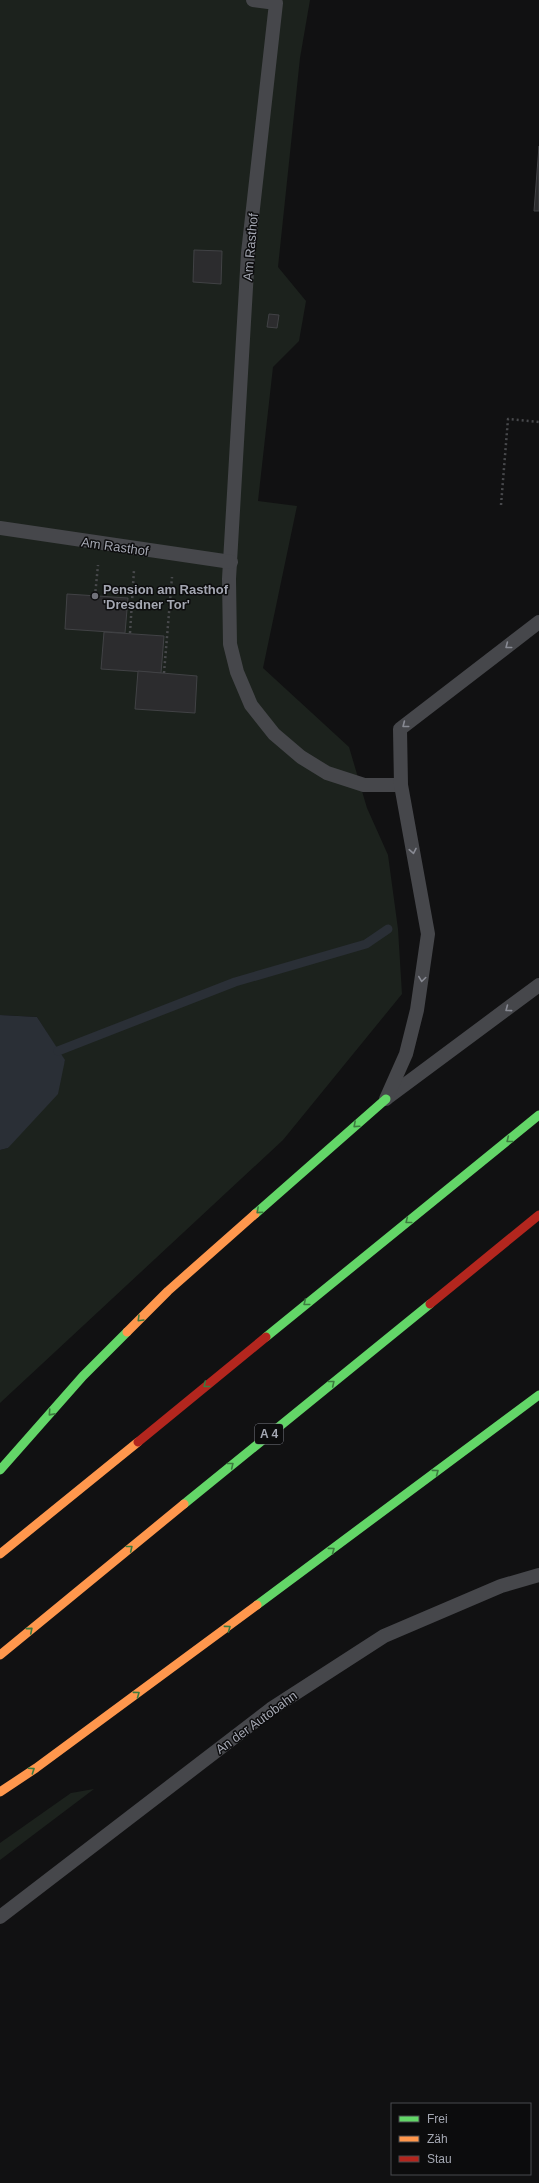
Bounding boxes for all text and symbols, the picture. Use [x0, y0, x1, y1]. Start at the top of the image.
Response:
street label: Am Rasthof [240, 212, 261, 282]
street label: Am Rasthof [80, 534, 150, 559]
place label: Pension am Rasthof 'Dresdner Tor' [103, 582, 229, 612]
marker: Pension am Rasthof 'Dresdner Tor' [90, 591, 100, 601]
one-way arrow [506, 641, 513, 648]
one-way arrow [403, 720, 410, 727]
one-way arrow [408, 848, 417, 854]
one-way arrow [418, 976, 427, 982]
one-way arrow [506, 1004, 513, 1011]
one-way arrow [354, 1120, 361, 1127]
one-way arrow [506, 1135, 513, 1142]
one-way arrow [256, 1206, 264, 1213]
one-way arrow [405, 1217, 412, 1224]
one-way arrow [304, 1299, 311, 1306]
one-way arrow [137, 1314, 145, 1322]
one-way arrow [203, 1381, 210, 1388]
one-way arrow [327, 1381, 334, 1388]
one-way arrow [48, 1408, 55, 1416]
road number: A 4 [255, 1424, 283, 1444]
one-way arrow [227, 1463, 234, 1470]
one-way arrow [432, 1470, 439, 1477]
one-way arrow [126, 1545, 133, 1552]
one-way arrow [328, 1548, 335, 1555]
one-way arrow [223, 1625, 230, 1632]
one-way arrow [25, 1627, 32, 1634]
street label: An der Autobahn [213, 1688, 300, 1757]
one-way arrow [133, 1692, 140, 1699]
one-way arrow [28, 1768, 35, 1775]
legend [391, 2103, 531, 2175]
text: Frei [427, 2112, 448, 2126]
text: Zäh [427, 2132, 448, 2146]
text: Stau [427, 2152, 452, 2166]

